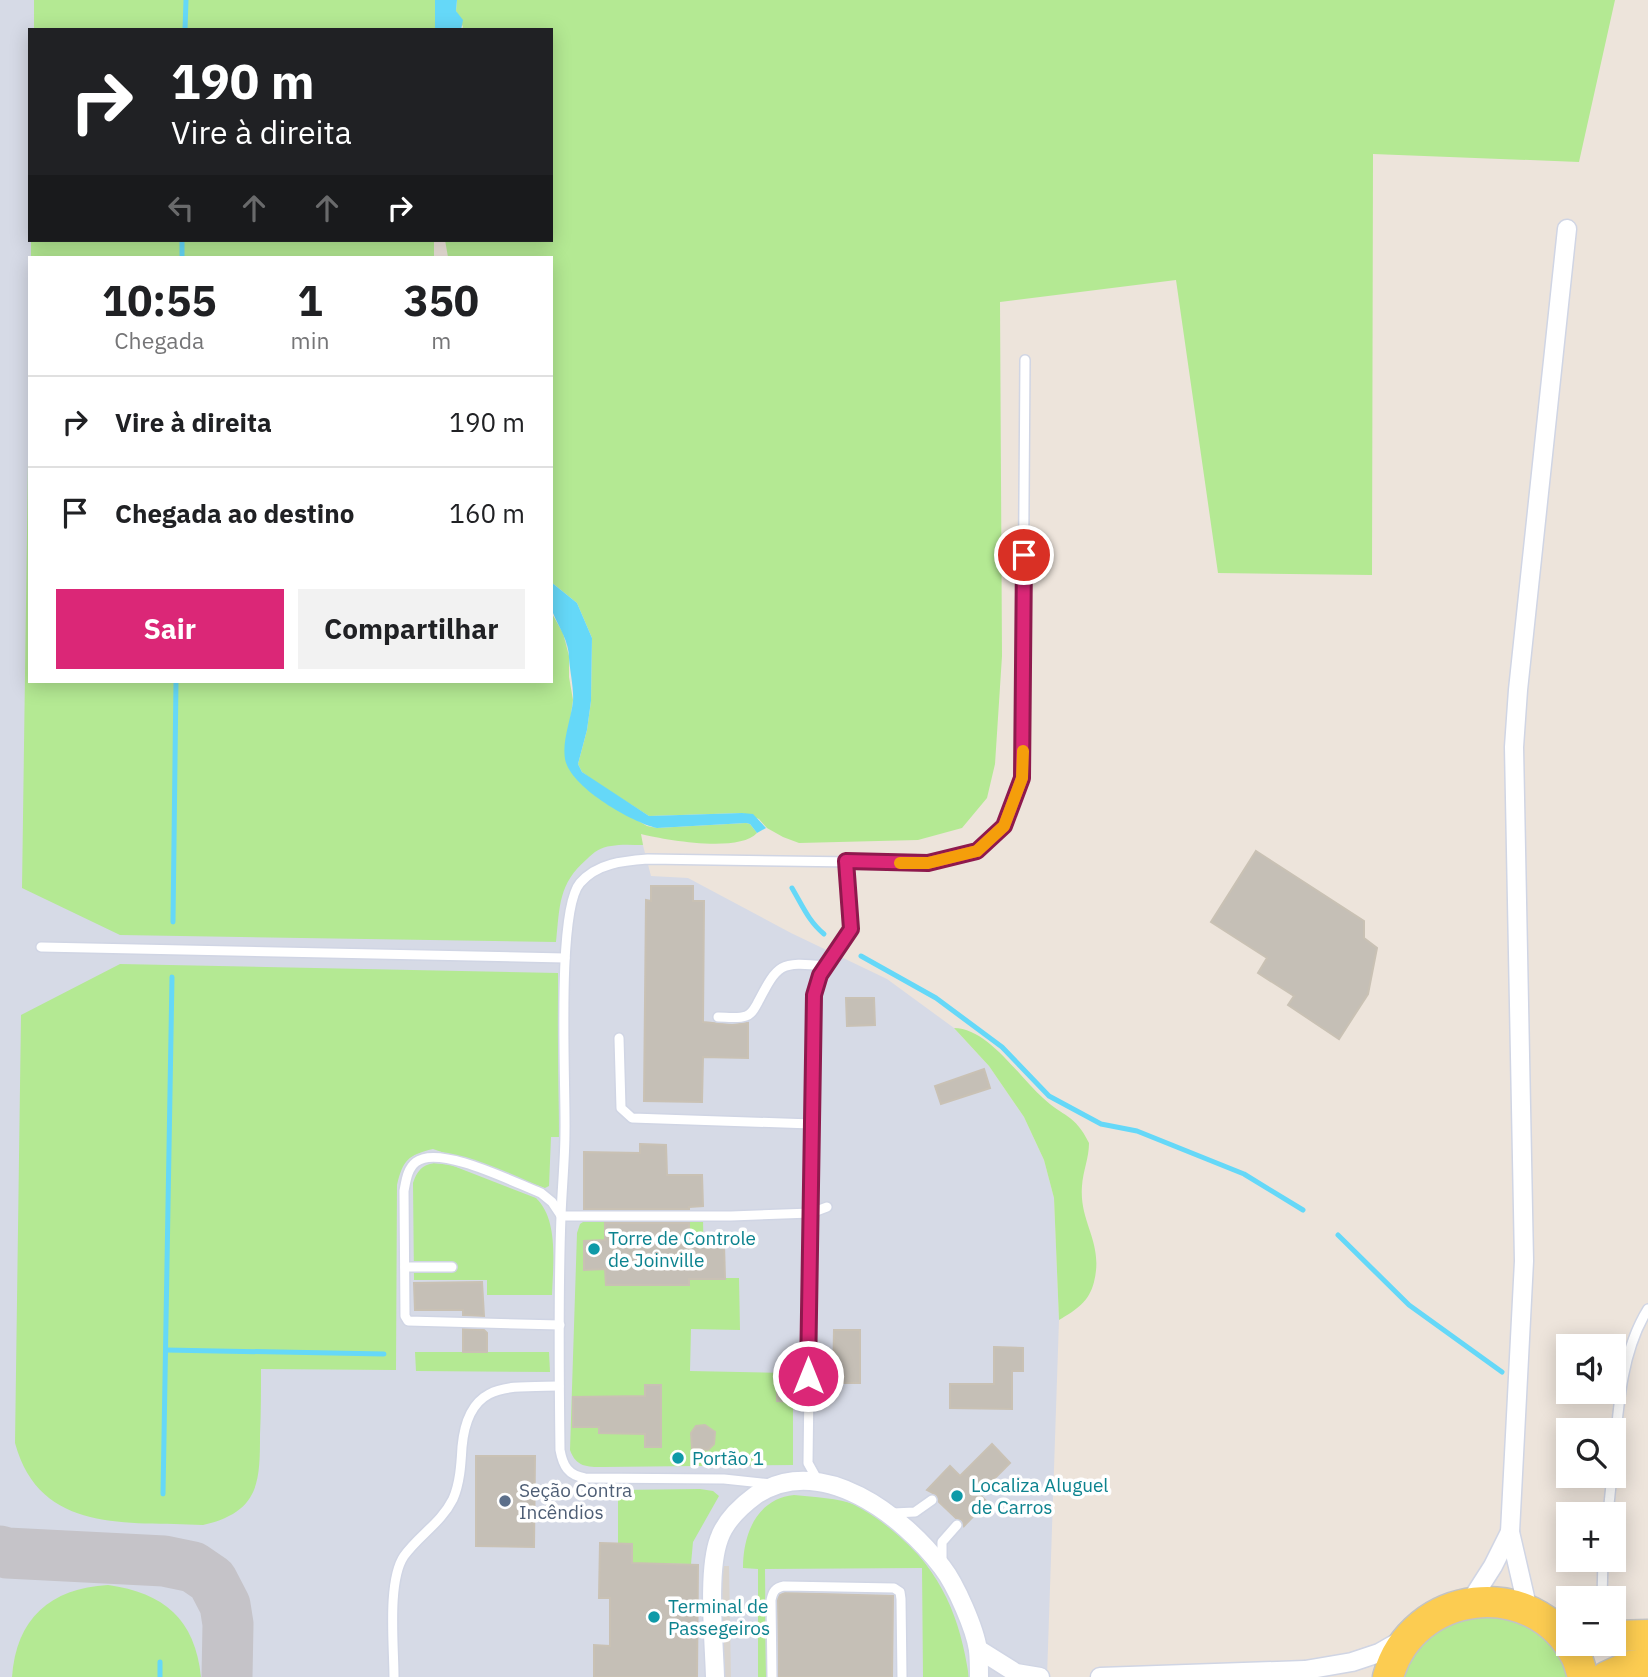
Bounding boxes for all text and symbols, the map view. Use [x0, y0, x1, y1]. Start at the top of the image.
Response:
text: 190 m [171, 49, 315, 112]
icon: right [56, 56, 147, 147]
text: Vire à direita [171, 111, 352, 153]
icon: left [162, 189, 200, 227]
icon: ahead [235, 189, 273, 227]
icon: ahead [308, 189, 346, 227]
icon: right [381, 189, 419, 227]
text: 10:55 [102, 273, 217, 328]
text: 1 [297, 273, 323, 328]
text: 350 [403, 273, 479, 328]
text: Chegada [114, 325, 204, 355]
text: min [291, 325, 329, 355]
text: m [431, 325, 451, 355]
icon: right [56, 403, 94, 441]
text: Vire à direita [115, 405, 272, 439]
text: 190 m [449, 405, 525, 439]
icon: arrive [56, 494, 94, 532]
text: Chegada ao destino [115, 496, 354, 530]
text: 160 m [449, 496, 525, 530]
pin [994, 525, 1054, 585]
icon: arrive [1005, 536, 1043, 574]
button: Sair [56, 589, 284, 669]
button: Compartilhar [298, 589, 525, 669]
place label: Torre de Controle de Joinville [608, 1226, 756, 1272]
marker: Torre de Controle de Joinville [586, 1241, 602, 1257]
map controls [1556, 1334, 1626, 1656]
button: sound [1556, 1334, 1626, 1404]
position arrow [771, 1339, 845, 1413]
button: search [1556, 1418, 1626, 1488]
place label: Portão 1 [692, 1446, 764, 1470]
marker: Portão 1 [670, 1450, 686, 1466]
place label: Localiza Aluguel de Carros [971, 1473, 1109, 1519]
place label: Seção Contra Incêndios [519, 1478, 632, 1524]
marker: Localiza Aluguel de Carros [949, 1488, 965, 1504]
marker: Seção Contra Incêndios [497, 1493, 513, 1509]
button: + [1556, 1502, 1626, 1572]
button: − [1556, 1586, 1626, 1656]
place label: Terminal de Passegeiros [668, 1594, 770, 1640]
marker: Terminal de Passegeiros [646, 1609, 662, 1625]

